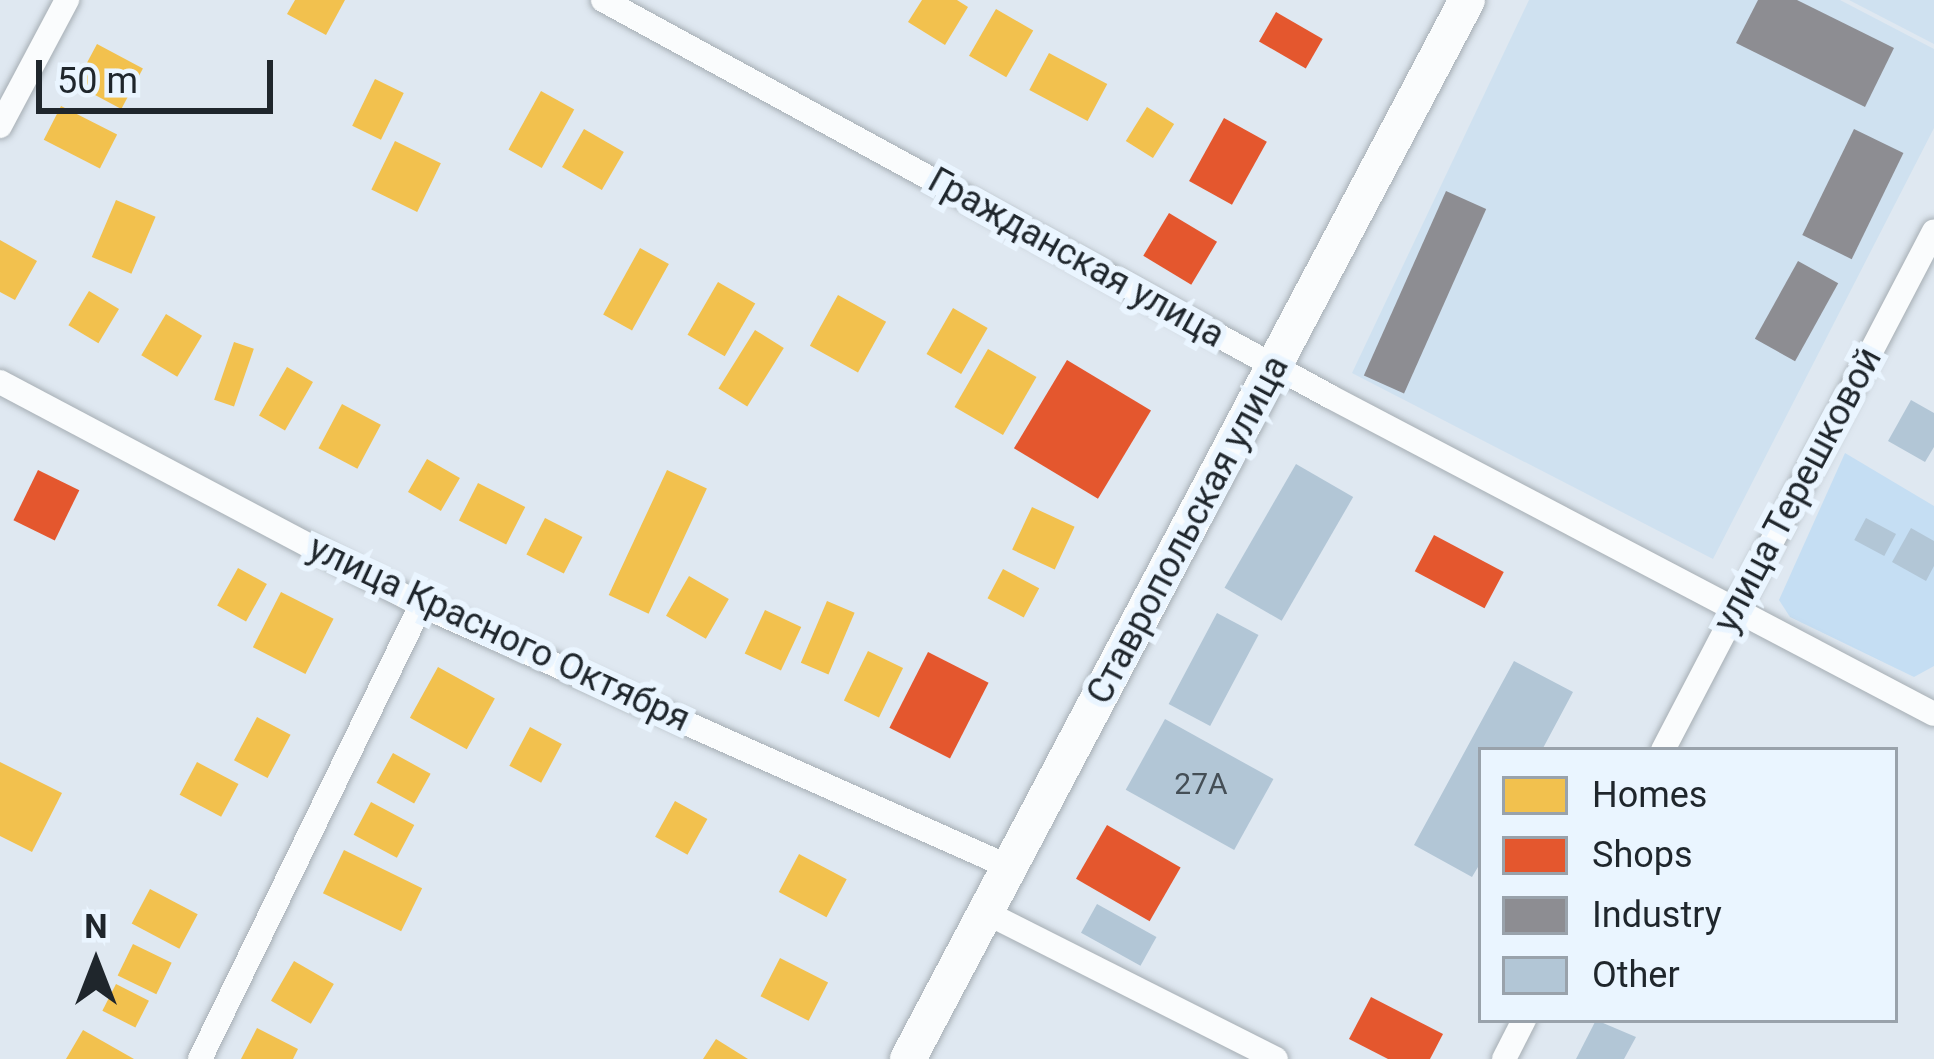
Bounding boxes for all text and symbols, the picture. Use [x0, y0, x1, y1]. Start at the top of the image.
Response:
scale bar [42, 36, 279, 110]
text: 50 m [57, 60, 138, 102]
street label: Гражданская улица [921, 159, 1231, 357]
street label: улица Терешковой [1705, 340, 1891, 640]
street label: Ставропольская улица [1078, 348, 1298, 712]
street label: улица Красного Октября [302, 527, 696, 741]
legend [1478, 747, 1898, 1023]
house number: 27А [1174, 766, 1228, 802]
text: Homes [1592, 774, 1707, 816]
text: Shops [1592, 834, 1693, 876]
text: Industry [1592, 894, 1722, 936]
north arrow [36, 903, 156, 1023]
text: N [84, 907, 108, 946]
text: Other [1592, 954, 1680, 996]

